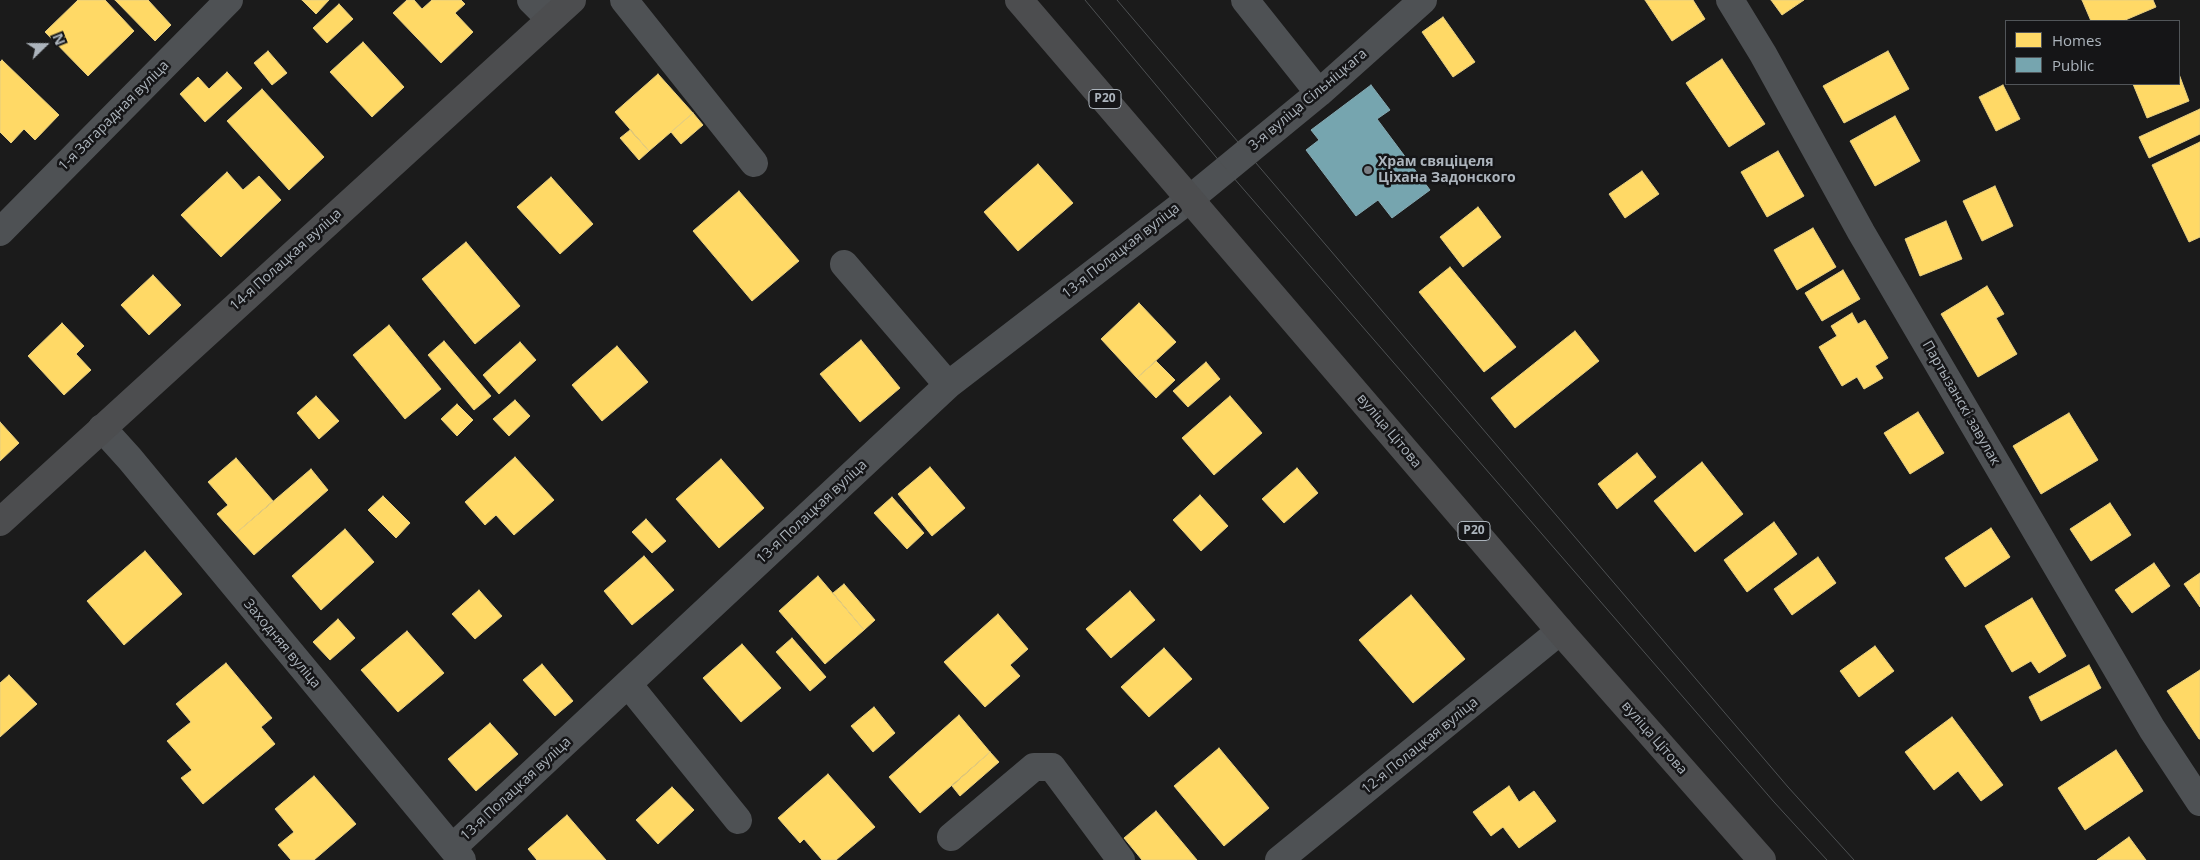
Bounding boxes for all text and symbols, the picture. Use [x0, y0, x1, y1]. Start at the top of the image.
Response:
north arrow [20, 20, 70, 70]
legend [2005, 20, 2180, 85]
text: N [48, 30, 70, 48]
text: Homes [2052, 30, 2102, 50]
street label: 3-я вуліца Сільніцкага [1245, 46, 1371, 154]
text: Public [2052, 55, 2094, 75]
street label: 1-я Загарадная вуліца [55, 57, 173, 175]
road number: Р20 [1089, 90, 1121, 108]
place label: Храм свяціцеля Ціхана Задонского [1378, 154, 1516, 186]
marker: Храм свяціцеля Ціхана Задонского [1362, 164, 1374, 176]
street label: 13-я Полацкая вуліца [1059, 200, 1183, 302]
street label: 14-я Полацкая вуліца [227, 205, 345, 315]
street label: Партызанскі завулак [1918, 338, 2004, 468]
street label: вуліца Цітова [1353, 391, 1425, 471]
street label: 13-я Полацкая вуліца [753, 457, 871, 567]
road number: Р20 [1458, 522, 1490, 540]
street label: Заходняя вуліца [240, 596, 324, 692]
street label: 12-я Полацкая вуліца [1359, 694, 1481, 798]
street label: вуліца Цітова [1618, 698, 1690, 778]
street label: 13-я Полацкая вуліца [457, 734, 575, 844]

